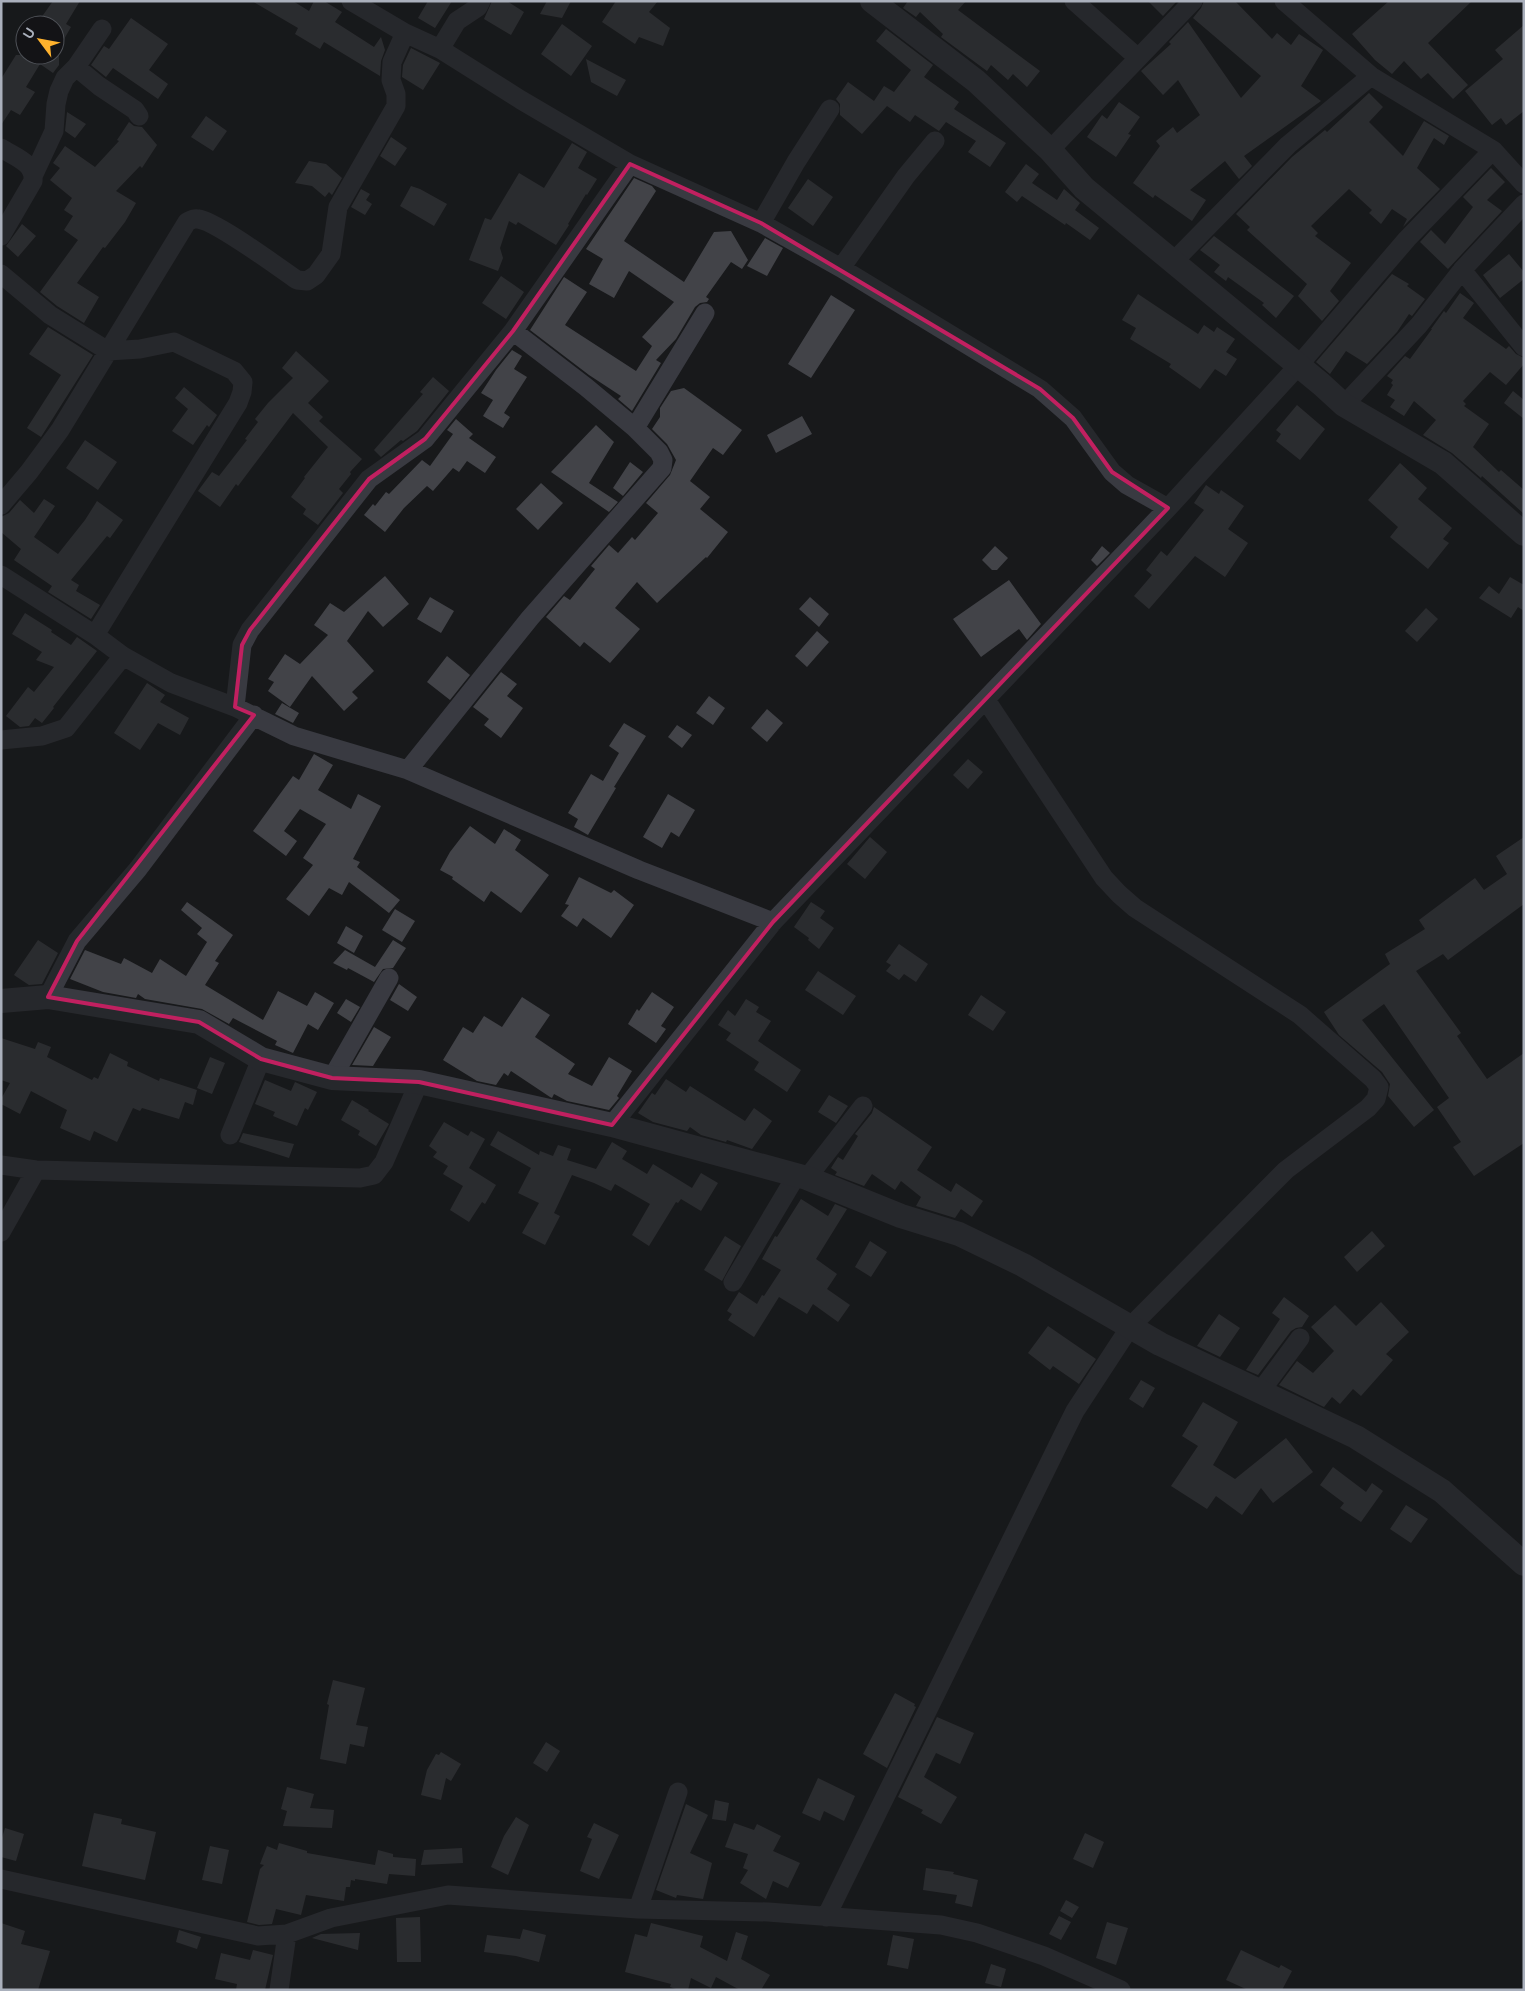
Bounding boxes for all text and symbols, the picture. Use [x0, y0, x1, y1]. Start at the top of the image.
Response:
north arrow [15, 15, 65, 65]
text: U [20, 25, 39, 42]

